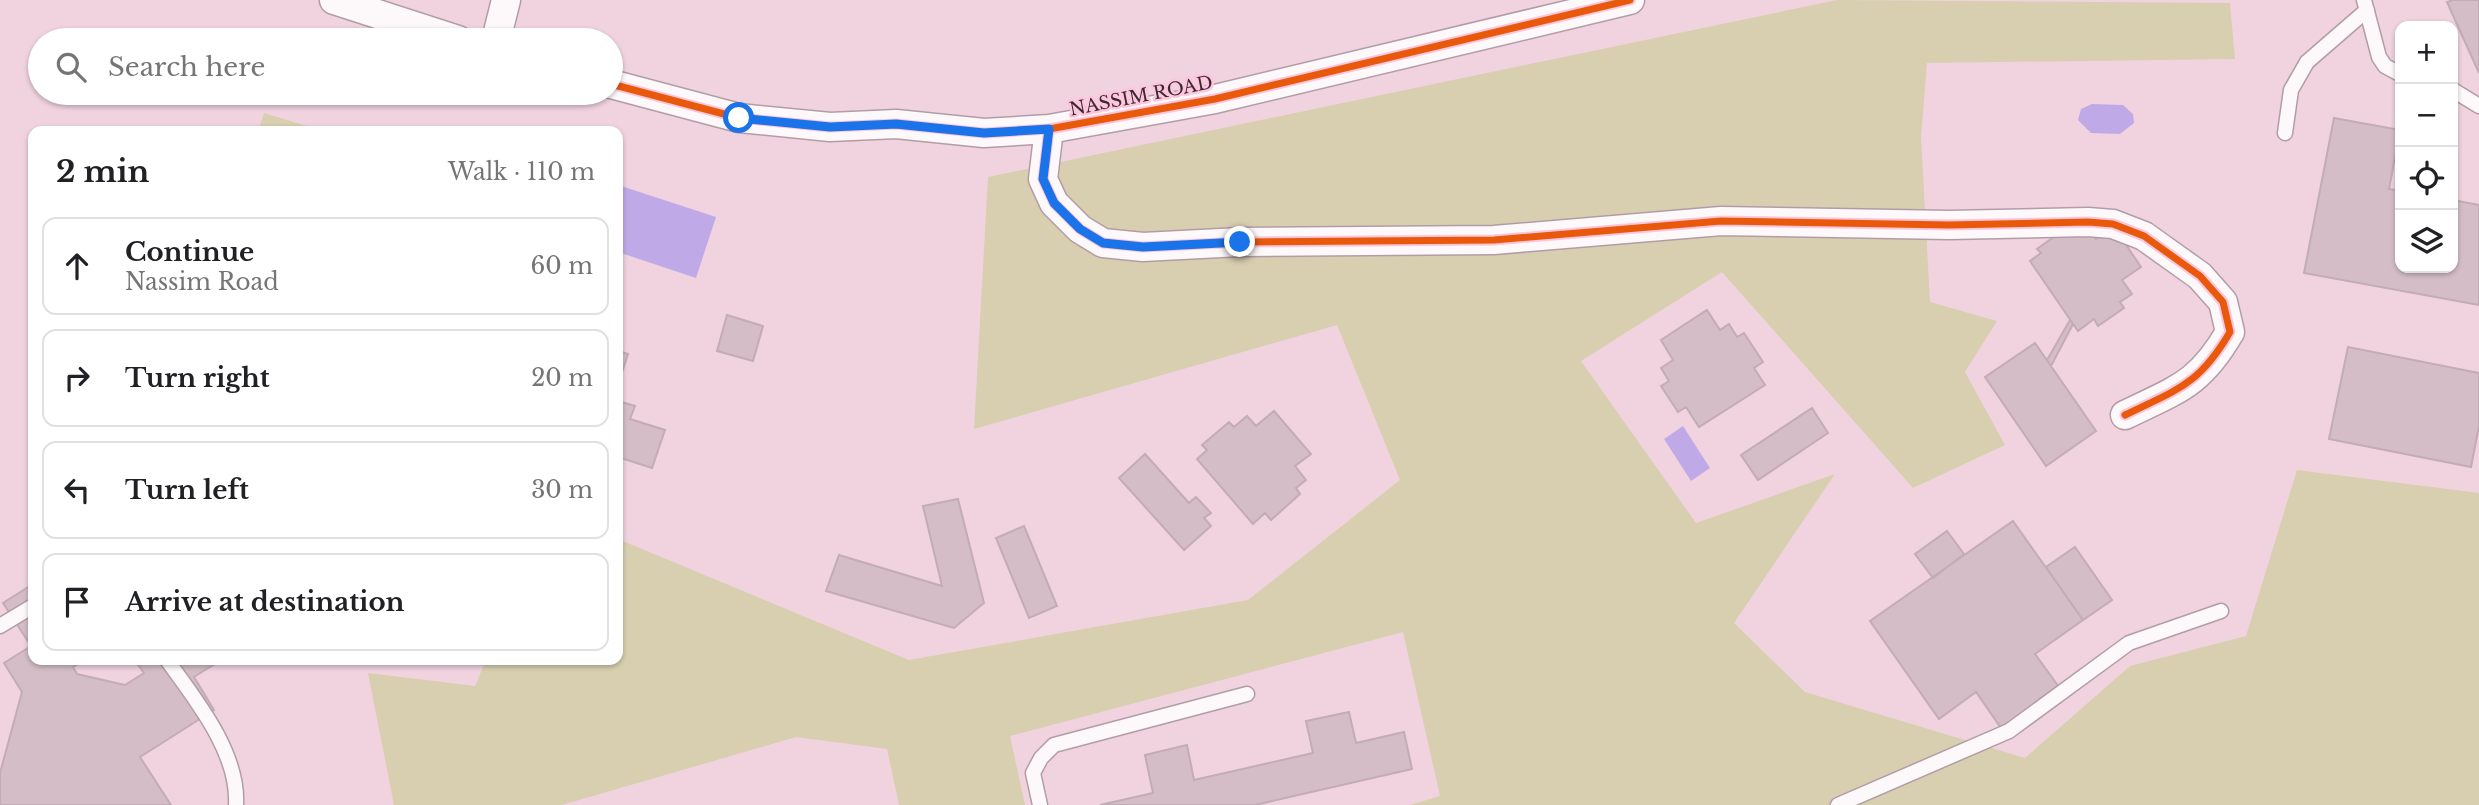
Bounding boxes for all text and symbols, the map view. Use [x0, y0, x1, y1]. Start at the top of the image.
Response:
map controls [2395, 21, 2458, 273]
button: + [2395, 21, 2458, 84]
search box [28, 28, 623, 105]
icon: search [52, 48, 90, 86]
text: Search here [108, 51, 265, 83]
street label: NASSIM ROAD [1067, 71, 1215, 121]
button: − [2395, 84, 2458, 147]
route start [723, 102, 754, 133]
button: locate [2395, 147, 2458, 210]
text: 2 min [56, 153, 149, 190]
text: Walk · 110 m [448, 158, 595, 186]
button: layers [2395, 210, 2458, 273]
route end [1224, 226, 1255, 257]
text: Continue [125, 236, 254, 268]
icon: ahead [58, 247, 96, 285]
text: 60 m [531, 252, 593, 280]
text: Nassim Road [125, 268, 279, 296]
icon: right [58, 359, 96, 397]
text: Turn right [125, 362, 270, 394]
text: 20 m [531, 364, 593, 392]
icon: left [58, 471, 96, 509]
text: Turn left [125, 474, 249, 506]
text: 30 m [531, 476, 593, 504]
icon: arrive [58, 583, 96, 621]
text: Arrive at destination [125, 586, 405, 618]

